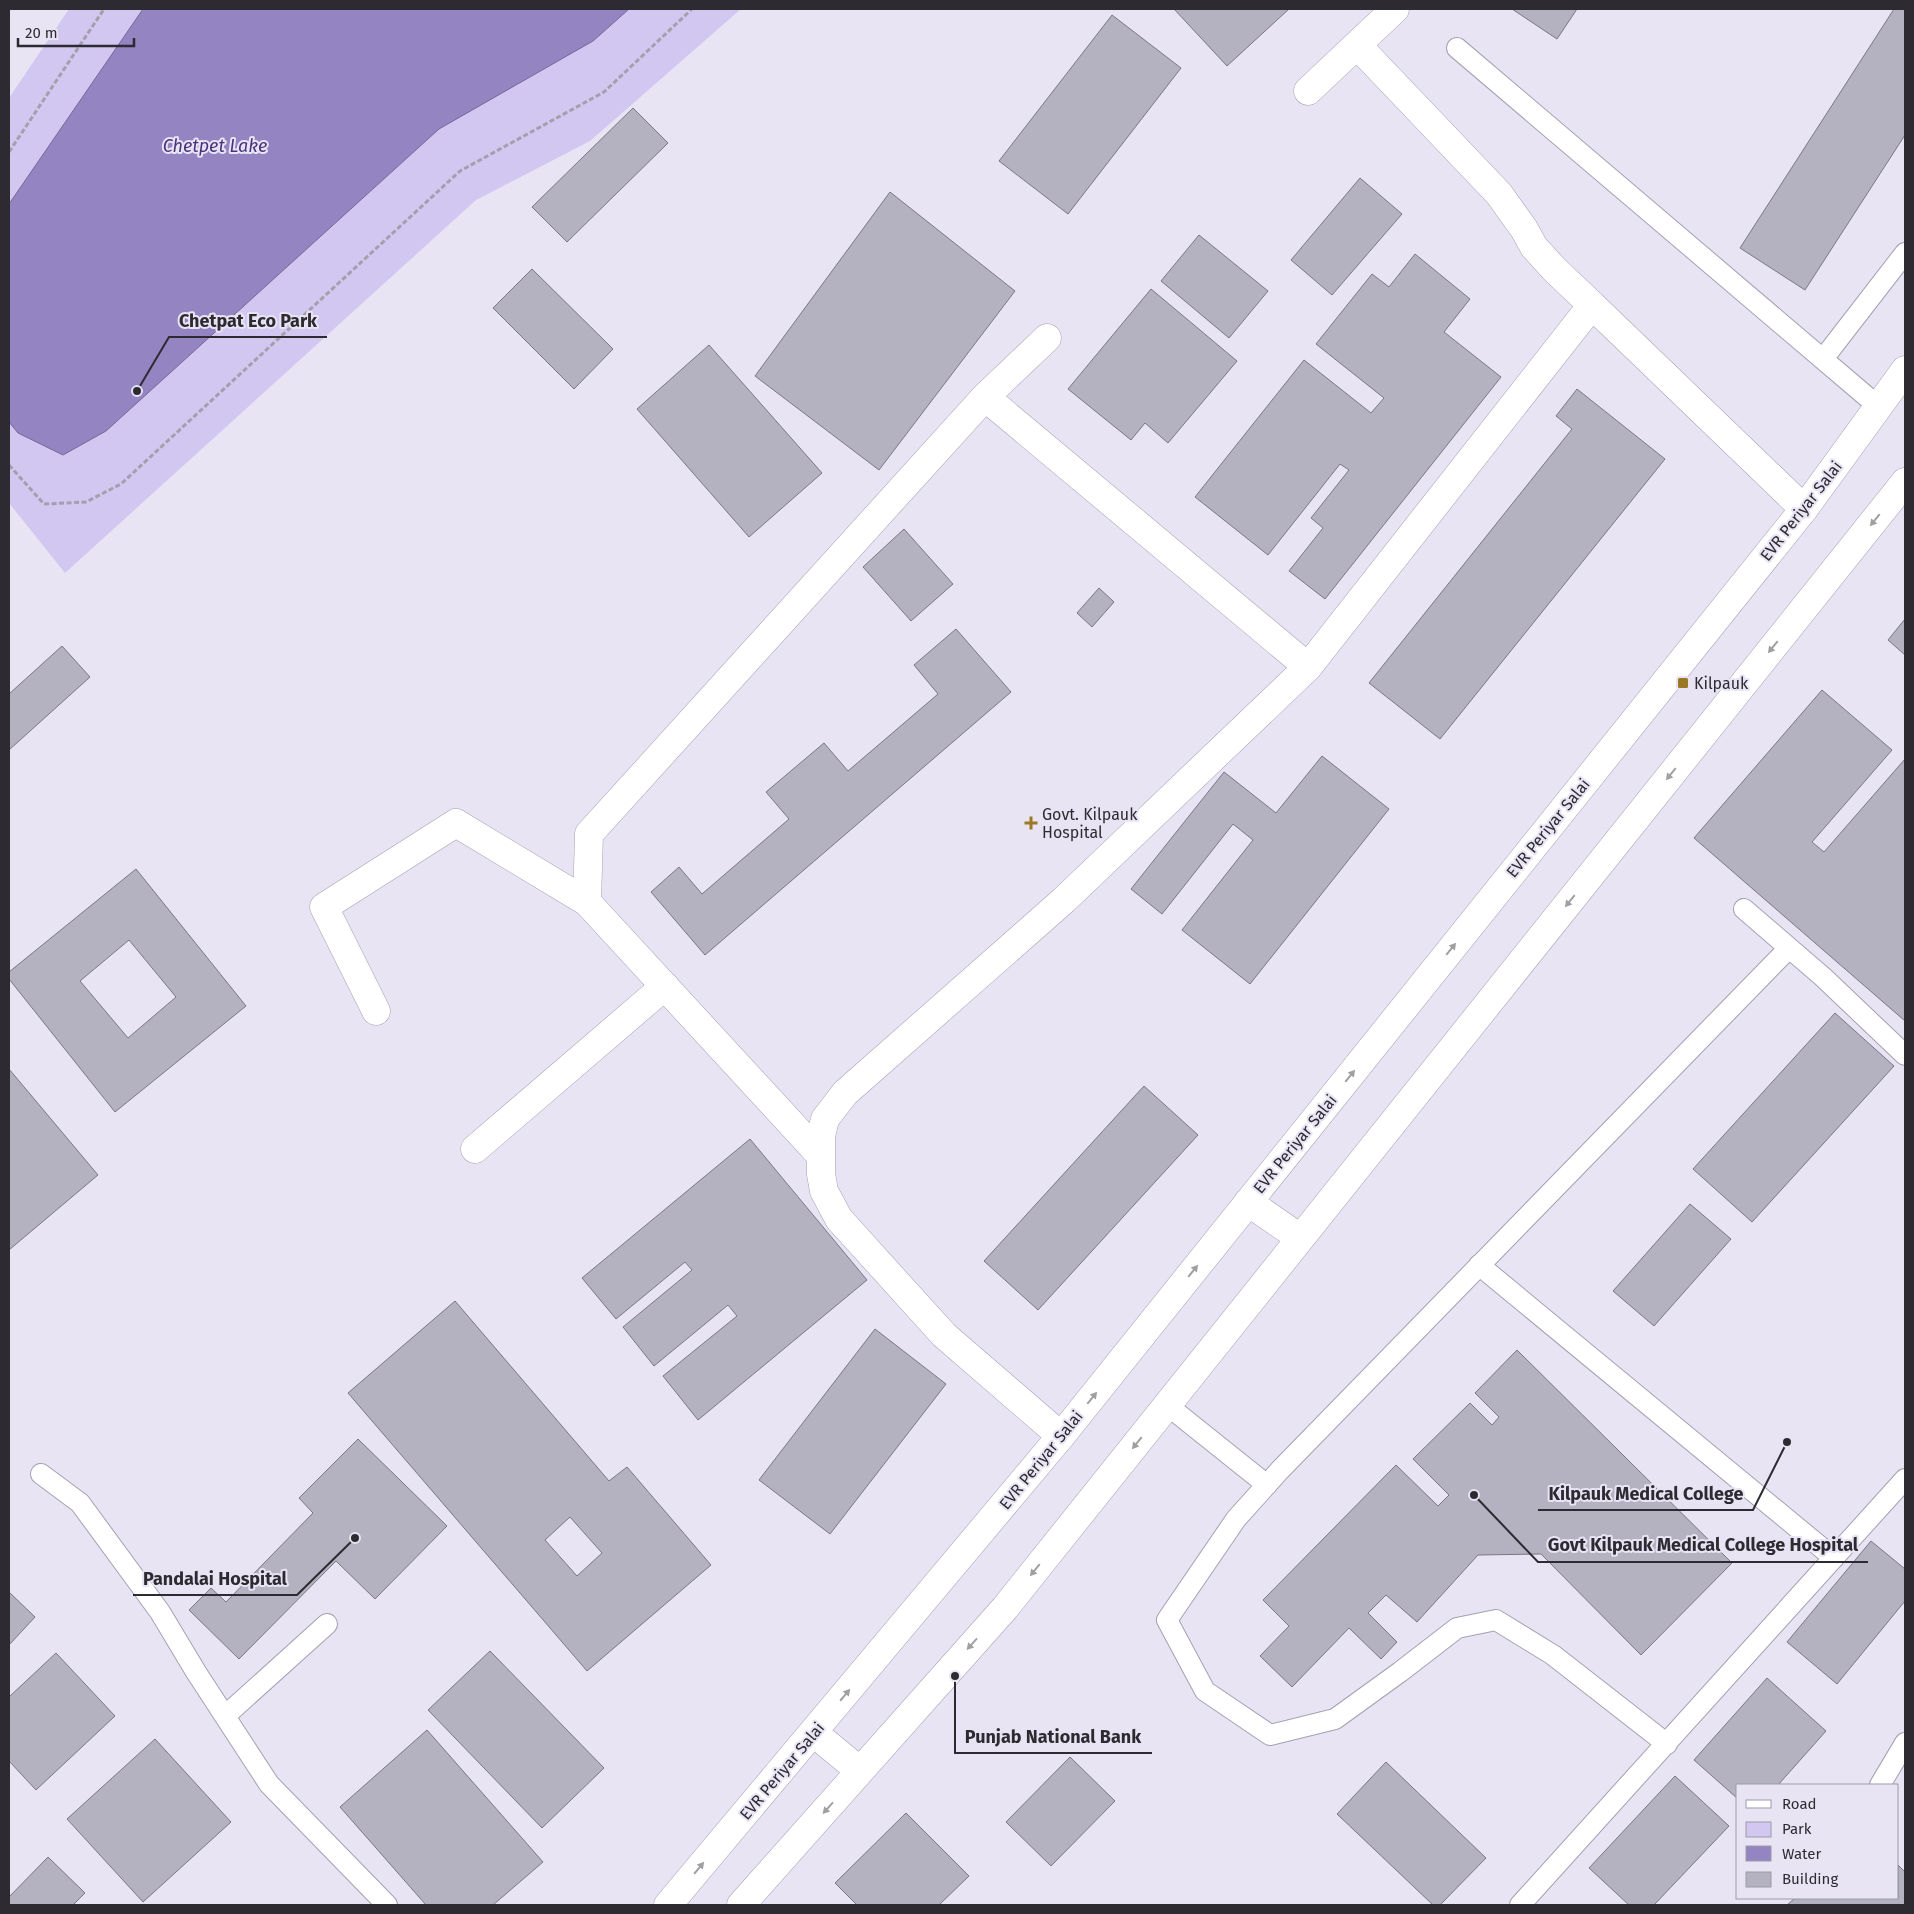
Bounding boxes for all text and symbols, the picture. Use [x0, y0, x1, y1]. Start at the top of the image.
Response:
scale bar [18, 15, 134, 47]
text: 20 m [25, 24, 58, 42]
water label: Chetpet Lake [163, 135, 267, 157]
callout: Chetpat Eco Park [169, 304, 327, 337]
text: Chetpat Eco Park [179, 310, 318, 332]
street label: EVR Periyar Salai [1756, 457, 1846, 565]
one-way arrow [1869, 513, 1880, 526]
one-way arrow [1767, 640, 1778, 653]
place label: Kilpauk [1694, 674, 1749, 693]
marker: Kilpauk [1676, 676, 1690, 690]
one-way arrow [1666, 767, 1677, 780]
street label: EVR Periyar Salai [1502, 775, 1594, 881]
place label: Govt. Kilpauk Hospital [1042, 805, 1138, 842]
marker: Govt. Kilpauk Hospital [1024, 816, 1038, 830]
one-way arrow [1565, 894, 1575, 908]
one-way arrow [1446, 943, 1457, 956]
one-way arrow [1344, 1070, 1355, 1083]
street label: EVR Periyar Salai [1249, 1091, 1341, 1197]
one-way arrow [1188, 1265, 1199, 1278]
one-way arrow [1086, 1391, 1097, 1404]
street label: EVR Periyar Salai [995, 1407, 1087, 1513]
one-way arrow [1131, 1436, 1142, 1449]
callout: Kilpauk Medical College [1538, 1477, 1753, 1510]
text: Kilpauk Medical College [1549, 1483, 1744, 1505]
callout: Govt Kilpauk Medical College Hospital [1538, 1529, 1868, 1562]
text: Govt Kilpauk Medical College Hospital [1548, 1534, 1859, 1556]
callout: Pandalai Hospital [133, 1562, 297, 1595]
one-way arrow [1030, 1563, 1041, 1576]
text: Pandalai Hospital [143, 1568, 288, 1590]
one-way arrow [967, 1638, 978, 1651]
one-way arrow [839, 1689, 850, 1702]
street label: EVR Periyar Salai [736, 1718, 828, 1824]
callout: Punjab National Bank [955, 1720, 1152, 1753]
text: Punjab National Bank [965, 1726, 1142, 1748]
legend [1736, 1784, 1899, 1899]
text: Road [1782, 1795, 1817, 1813]
one-way arrow [822, 1801, 834, 1813]
text: Park [1782, 1820, 1812, 1838]
text: Water [1782, 1845, 1821, 1863]
one-way arrow [694, 1862, 705, 1875]
text: Building [1782, 1870, 1838, 1888]

